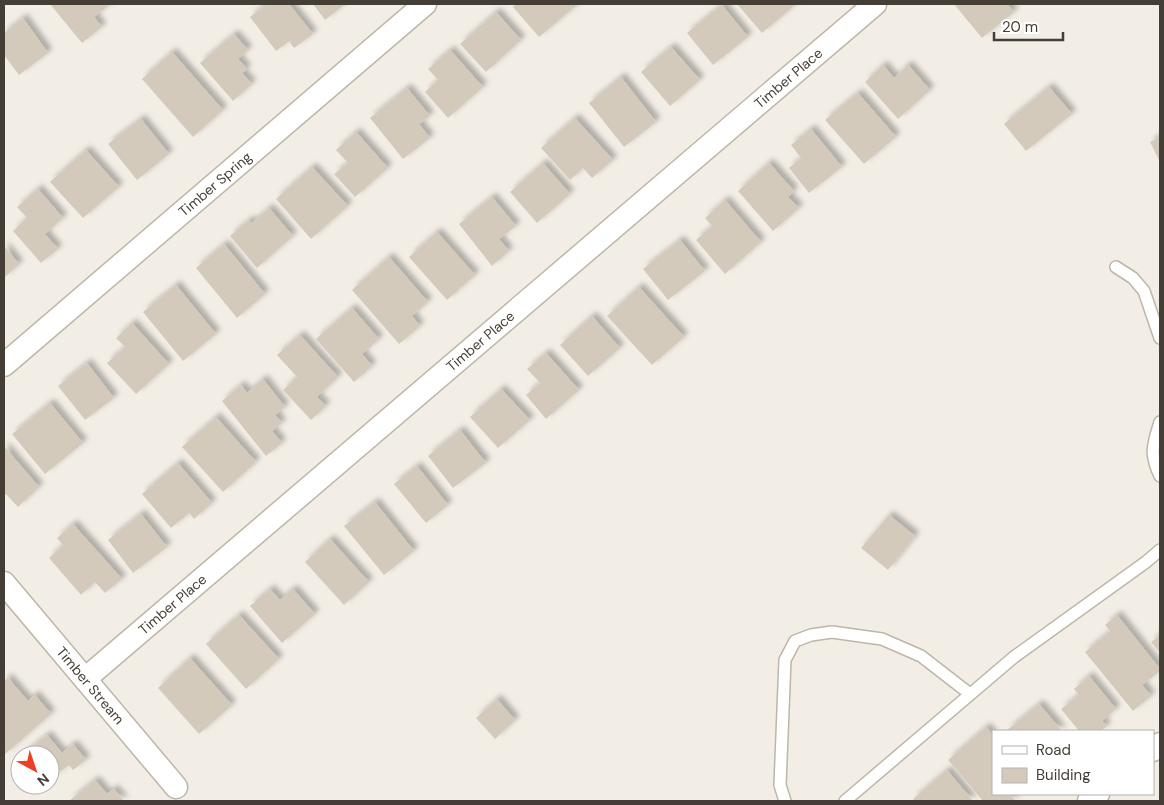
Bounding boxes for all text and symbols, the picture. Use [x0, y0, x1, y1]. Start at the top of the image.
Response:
scale bar [994, 10, 1063, 42]
text: 20 m [1002, 17, 1038, 37]
street label: Timber Place [750, 44, 826, 112]
street label: Timber Spring [175, 148, 255, 220]
street label: Timber Place [442, 307, 518, 375]
street label: Timber Place [135, 570, 210, 638]
street label: Timber Stream [53, 643, 128, 728]
legend [992, 730, 1154, 795]
text: Road [1036, 740, 1071, 760]
north arrow [10, 745, 60, 795]
text: Building [1036, 765, 1091, 785]
text: N [34, 770, 53, 790]

